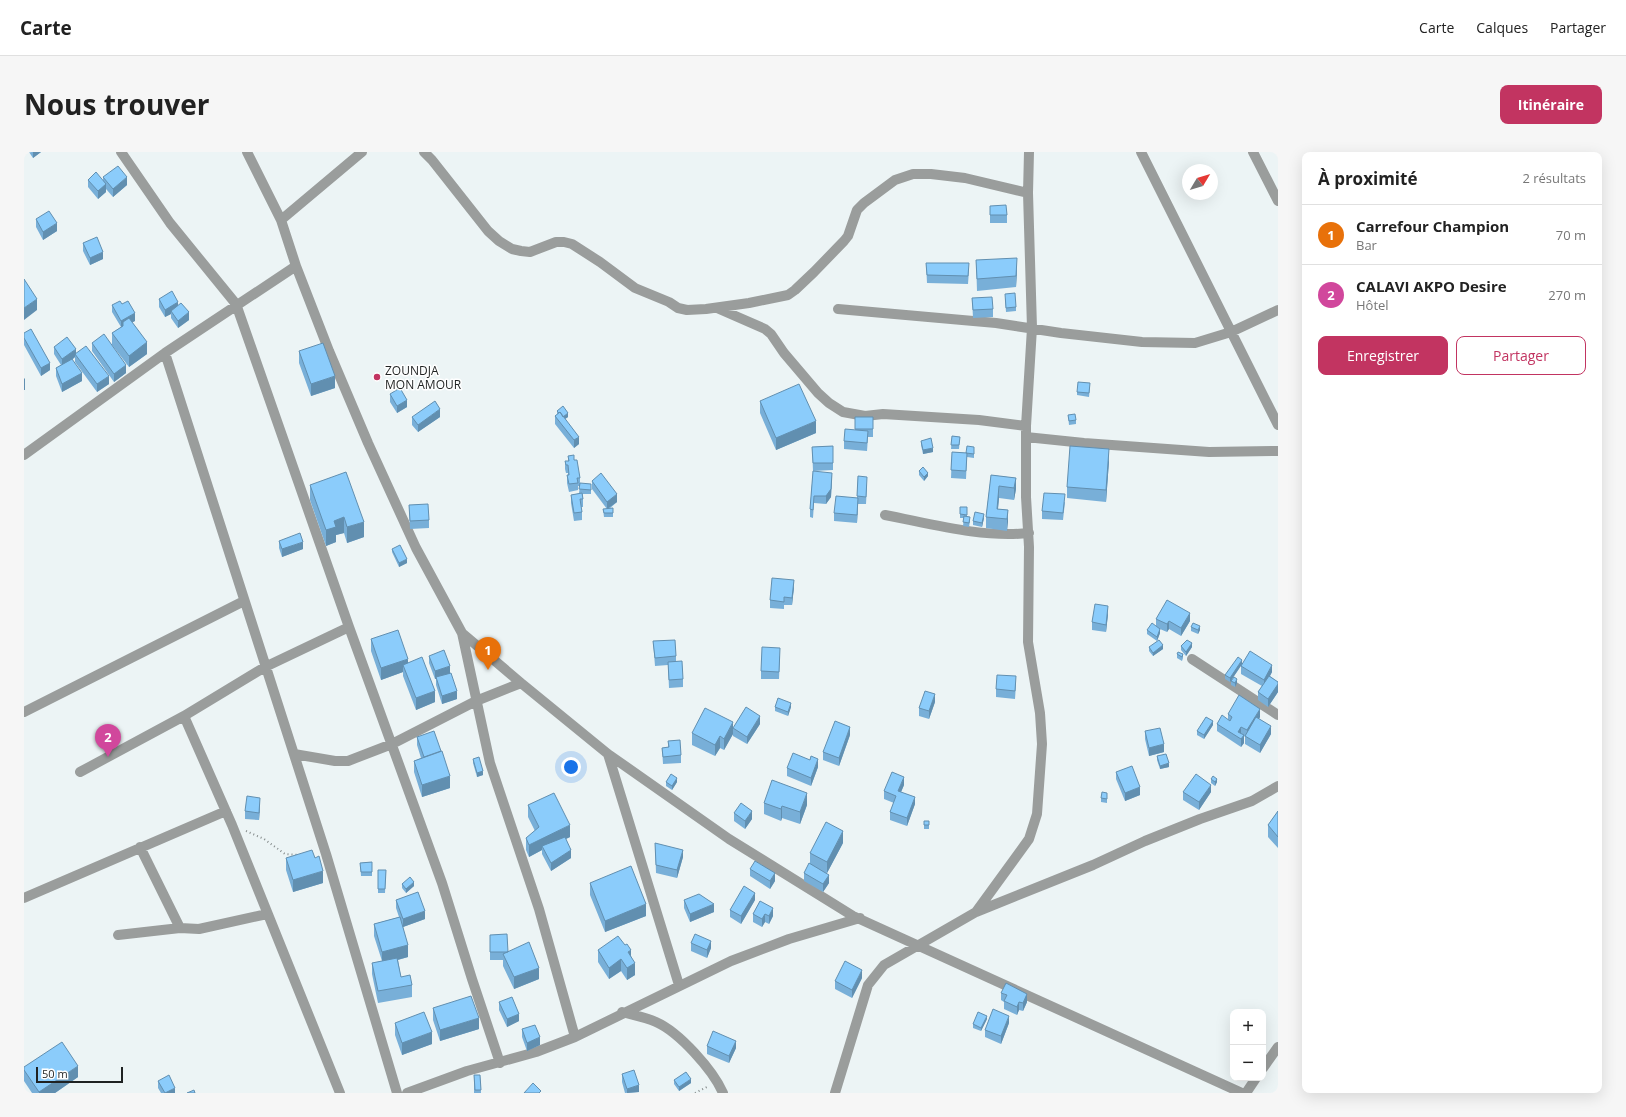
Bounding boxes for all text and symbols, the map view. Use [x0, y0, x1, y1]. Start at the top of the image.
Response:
text: Carte [20, 15, 72, 41]
text: Carte [1419, 18, 1454, 37]
text: Calques [1476, 18, 1528, 37]
text: Partager [1550, 18, 1606, 37]
text: Nous trouver [24, 85, 210, 123]
button: Itinéraire [1500, 85, 1602, 124]
north arrow [1182, 164, 1218, 200]
text: À proximité [1318, 167, 1417, 190]
text: 2 résultats [1522, 169, 1586, 187]
text: Carrefour Champion [1356, 216, 1509, 236]
text: 1 [1327, 226, 1335, 244]
text: 70 m [1556, 226, 1586, 244]
text: Bar [1356, 236, 1377, 254]
text: CALAVI AKPO Desire [1356, 276, 1507, 296]
text: 2 [1327, 286, 1335, 304]
text: 270 m [1548, 286, 1586, 304]
text: Hôtel [1356, 296, 1389, 314]
button: Enregistrer [1318, 336, 1448, 375]
button: Partager [1456, 336, 1586, 375]
place label: ZOUNDJA MON AMOUR [385, 362, 462, 393]
marker: ZOUNDJA MON AMOUR [372, 372, 382, 382]
pin: 1 [475, 637, 501, 670]
pin: 2 [95, 724, 121, 757]
your location [561, 757, 581, 777]
map controls [1230, 1009, 1266, 1081]
button: + [1230, 1009, 1266, 1045]
button: − [1230, 1045, 1266, 1081]
scale bar [36, 1065, 123, 1084]
text: 50 m [42, 1066, 68, 1081]

